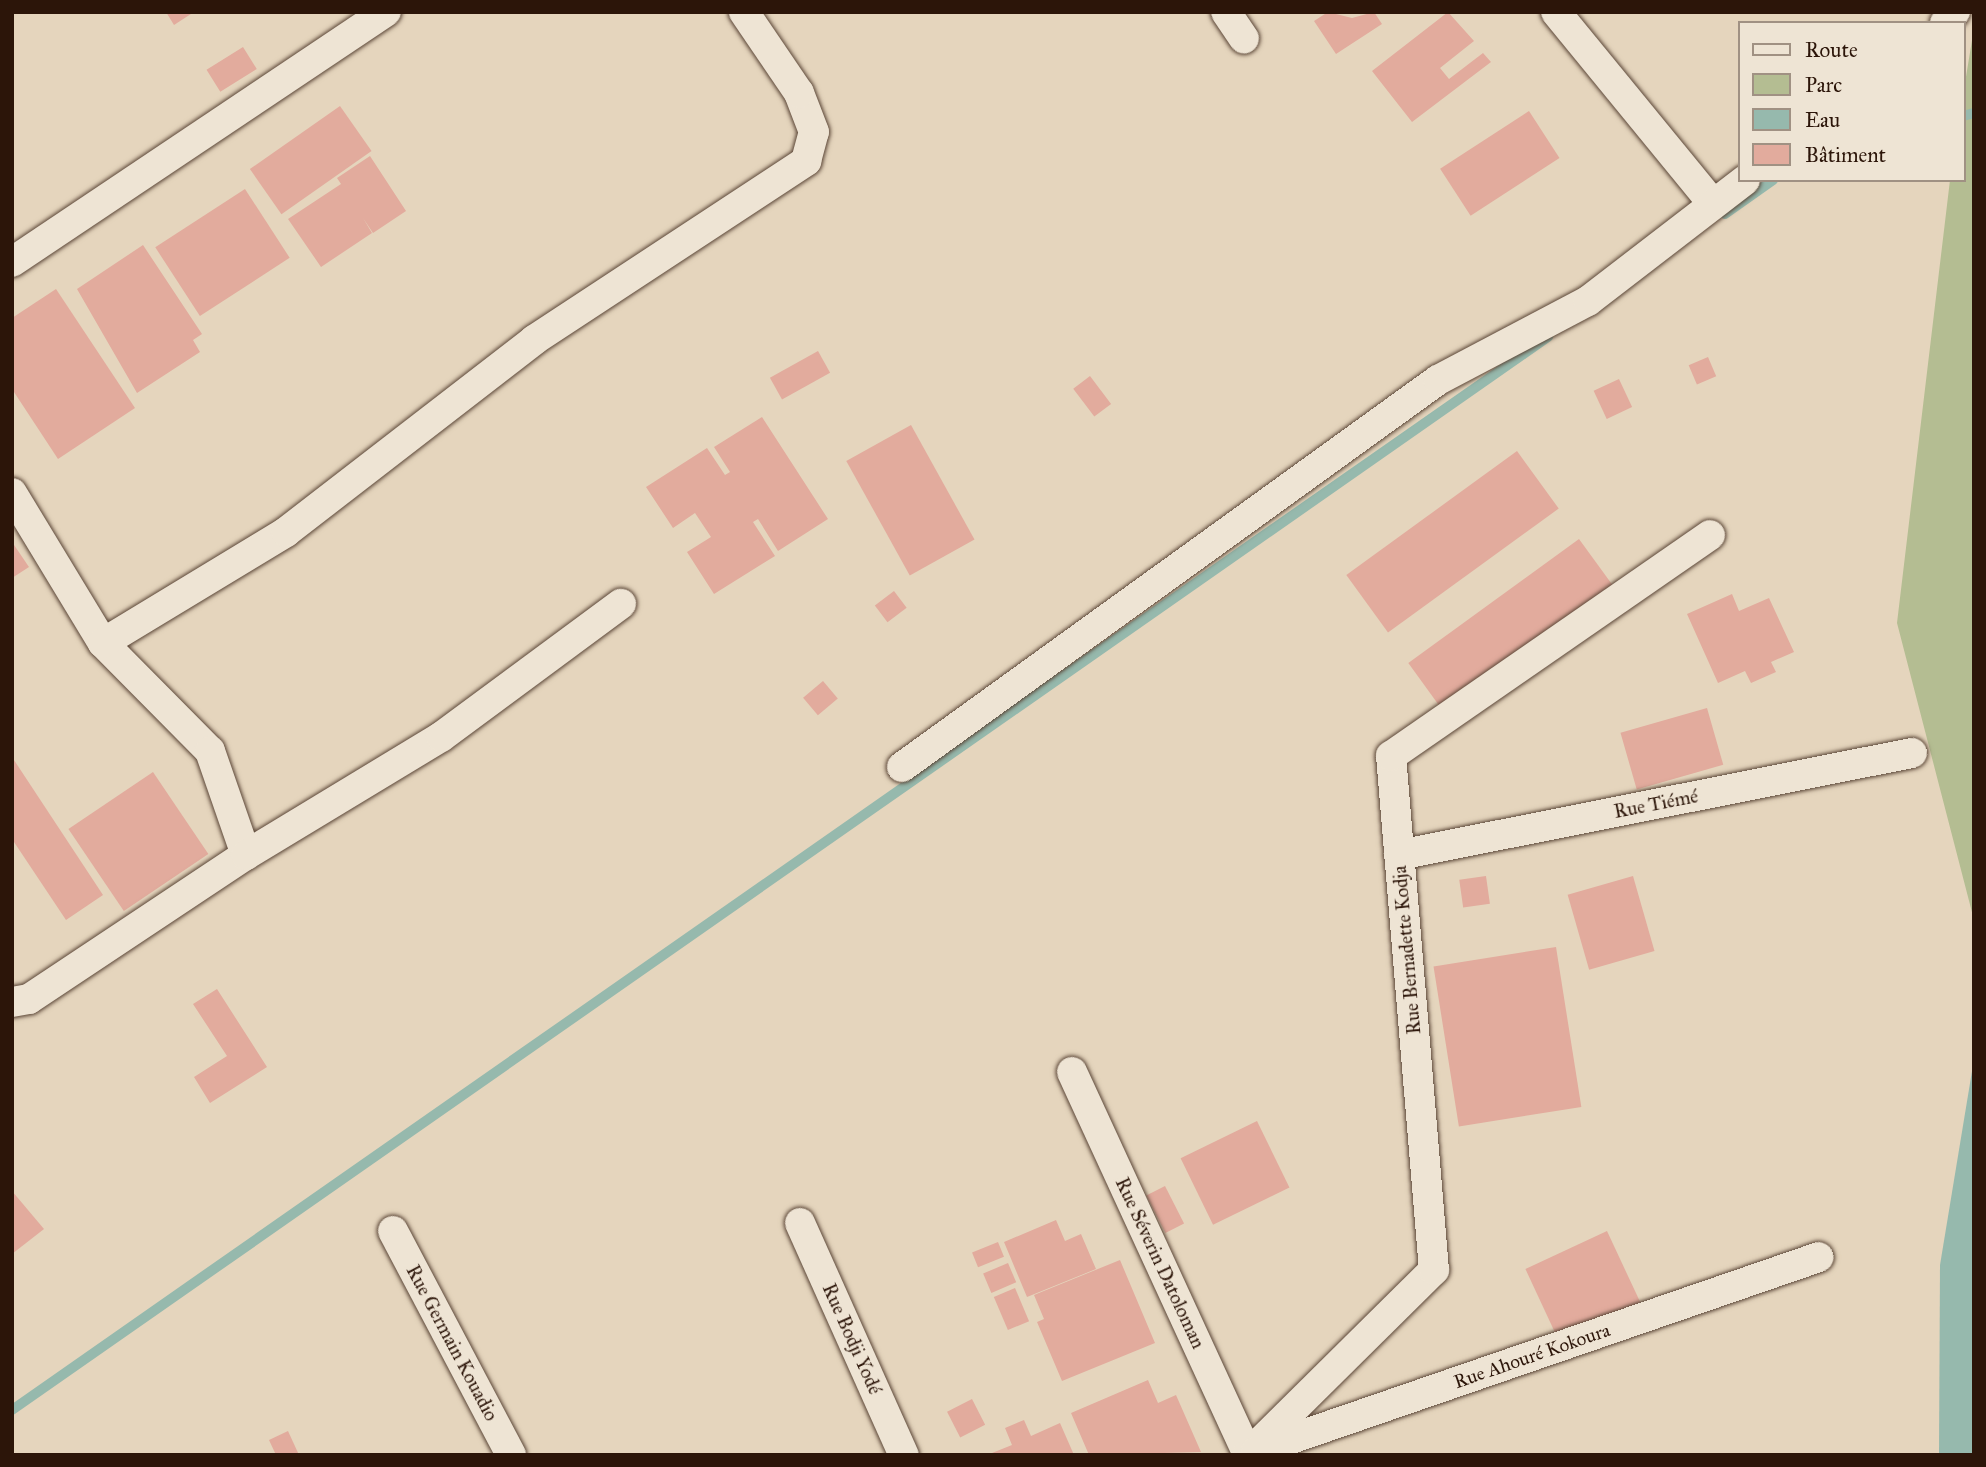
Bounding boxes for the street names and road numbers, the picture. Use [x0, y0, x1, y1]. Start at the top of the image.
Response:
street label: Rue Tiémé [1612, 785, 1700, 823]
street label: Rue Bernadette Kodja [1388, 865, 1426, 1035]
street label: Rue Séverin Datoloman [1110, 1174, 1210, 1352]
street label: Rue Germain Kouadio [401, 1261, 503, 1425]
street label: Rue Bodji Yodé [817, 1280, 887, 1398]
street label: Rue Ahouré Kokoura [1451, 1319, 1613, 1393]

